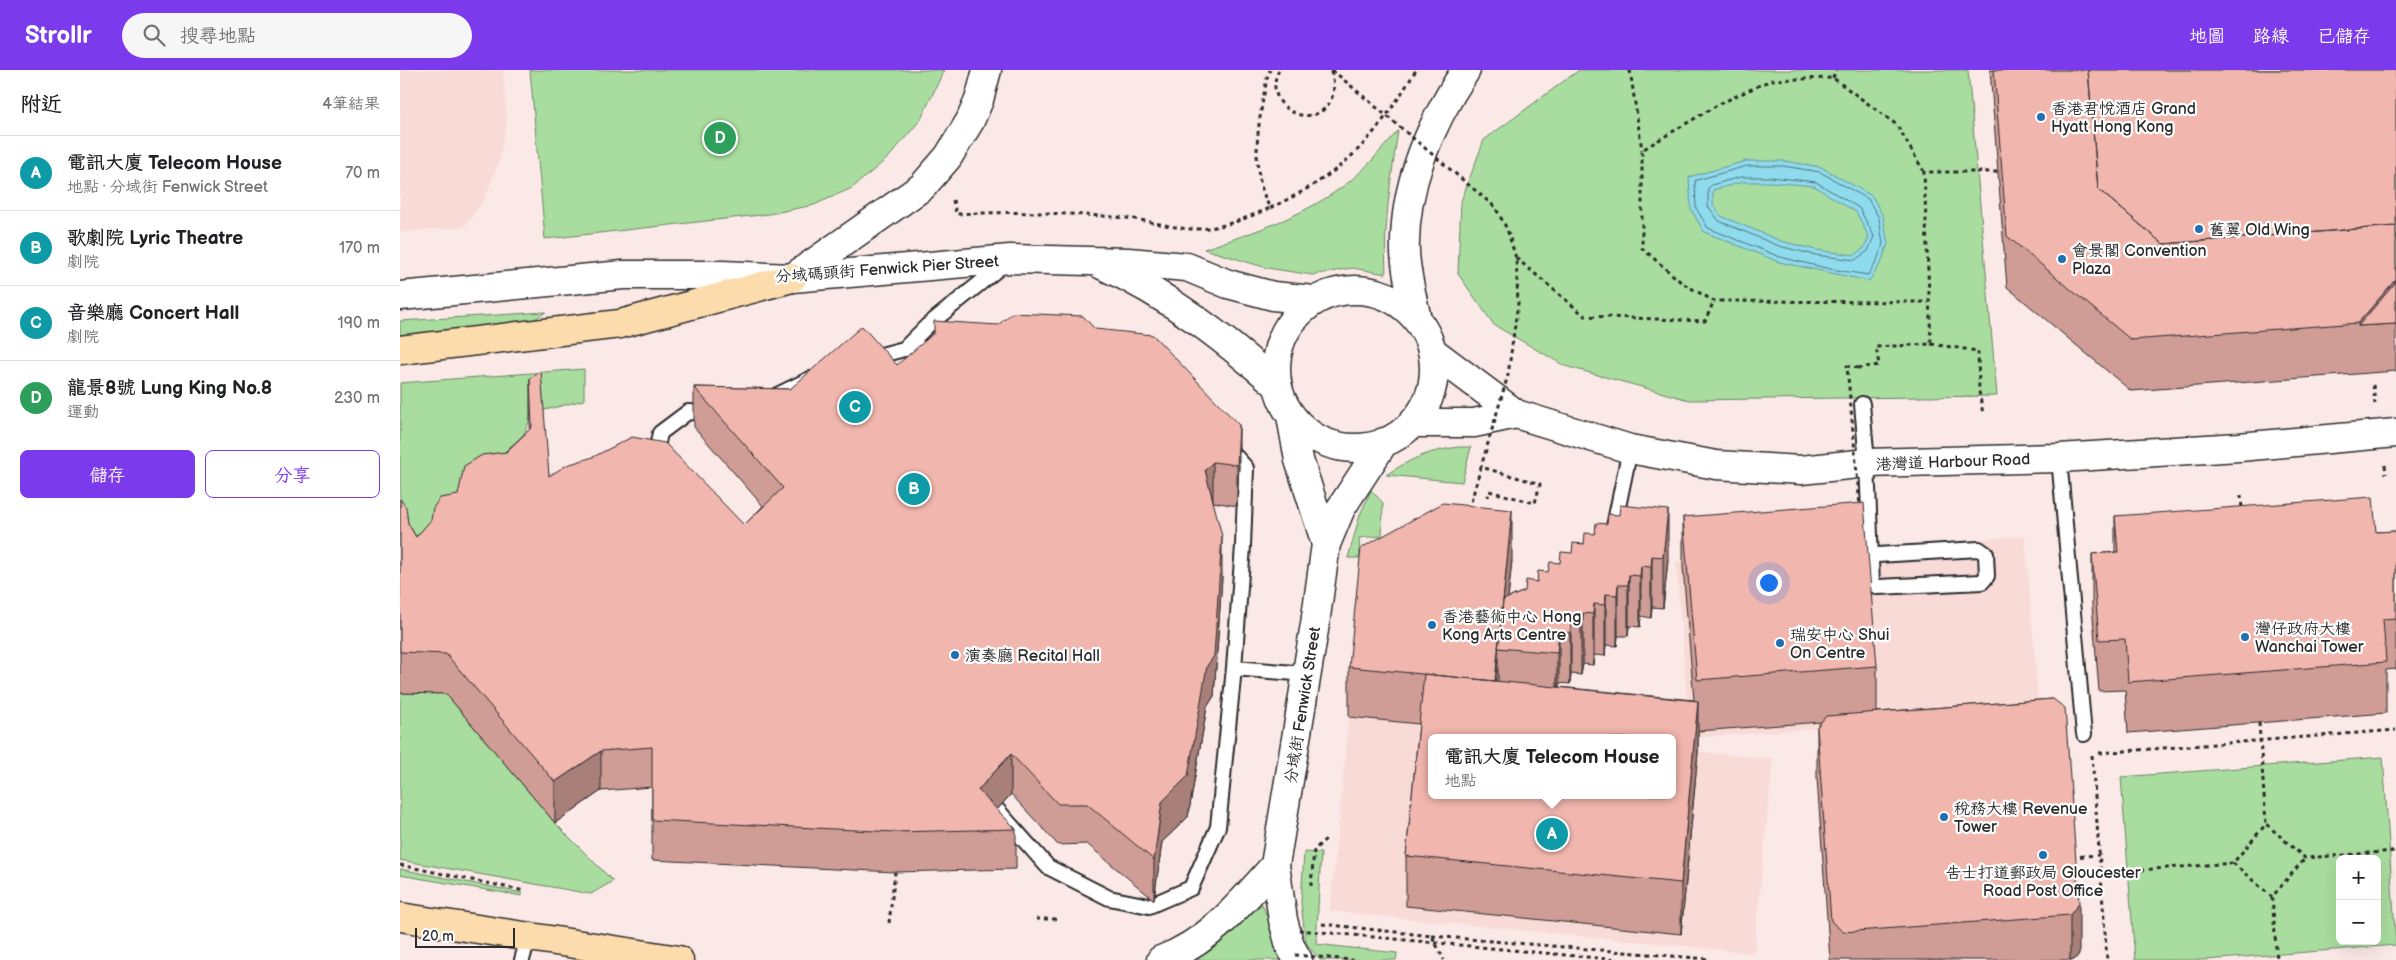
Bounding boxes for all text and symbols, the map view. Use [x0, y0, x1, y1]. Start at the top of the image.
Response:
search box [122, 13, 472, 58]
text: Strollr [25, 21, 92, 50]
icon: search [140, 21, 168, 49]
text: 搜尋地點 [180, 25, 256, 48]
text: 地圖 [2189, 26, 2225, 47]
text: 路線 [2253, 26, 2289, 47]
text: 已儲存 [2317, 26, 2371, 47]
text: 附近 [20, 92, 62, 117]
text: 4筆結果 [322, 95, 380, 114]
place label: 香港君悅酒店 Grand Hyatt Hong Kong [2051, 100, 2196, 137]
marker: 香港君悅酒店 Grand Hyatt Hong Kong [2035, 111, 2047, 123]
pin: D [704, 119, 736, 157]
text: 電訊大廈 Telecom House [67, 152, 282, 175]
text: A [31, 164, 41, 183]
text: 70 m [345, 164, 380, 183]
text: 地點 · 分域街 Fenwick Street [67, 178, 268, 197]
place label: 舊翼 Old Wing [2209, 221, 2310, 240]
marker: 舊翼 Old Wing [2193, 223, 2205, 235]
text: 歌劇院 Lyric Theatre [67, 227, 243, 250]
text: B [30, 239, 42, 258]
text: 170 m [339, 239, 380, 258]
place label: 會景閣 Convention Plaza [2072, 242, 2207, 279]
street label: 分域碼頭街 Fenwick Pier Street [775, 252, 1000, 287]
text: 劇院 [67, 253, 99, 272]
marker: 會景閣 Convention Plaza [2056, 253, 2068, 265]
text: 音樂廳 Concert Hall [67, 302, 239, 325]
text: C [30, 314, 42, 333]
text: 190 m [338, 314, 380, 333]
text: 劇院 [67, 328, 99, 347]
text: 龍景8號 Lung King No.8 [67, 377, 272, 400]
pin: C [839, 388, 871, 426]
text: D [30, 389, 42, 408]
text: 230 m [334, 389, 380, 408]
text: 運動 [67, 403, 99, 422]
button: 儲存 [20, 450, 195, 498]
button: 分享 [205, 450, 380, 498]
street label: 港灣道 Harbour Road [1876, 450, 2031, 475]
pin: B [898, 470, 930, 508]
your location [1756, 570, 1782, 596]
place label: 香港藝術中心 Hong Kong Arts Centre [1442, 608, 1581, 645]
marker: 香港藝術中心 Hong Kong Arts Centre [1426, 619, 1438, 631]
place label: 灣仔政府大樓 Wanchai Tower [2255, 620, 2364, 657]
street label: 分域街 Fenwick Street [1282, 625, 1325, 785]
place label: 瑞安中心 Shui On Centre [1790, 626, 1889, 663]
marker: 灣仔政府大樓 Wanchai Tower [2239, 631, 2251, 643]
marker: 瑞安中心 Shui On Centre [1774, 637, 1786, 649]
place label: 演奏廳 Recital Hall [965, 647, 1100, 666]
marker: 演奏廳 Recital Hall [949, 649, 961, 661]
popup [1428, 734, 1676, 799]
text: 電訊大廈 Telecom House [1445, 746, 1659, 769]
text: 地點 [1445, 772, 1477, 791]
place label: 稅務大樓 Revenue Tower [1954, 800, 2088, 837]
marker: 稅務大樓 Revenue Tower [1938, 811, 1950, 823]
pin: A [1536, 815, 1568, 853]
marker: 告士打道郵政局 Gloucester Road Post Office [2037, 849, 2049, 861]
map controls [2336, 855, 2381, 945]
button: + [2336, 855, 2381, 900]
place label: 告士打道郵政局 Gloucester Road Post Office [1945, 864, 2141, 901]
button: − [2336, 900, 2381, 945]
scale bar [415, 925, 515, 948]
text: 20 m [422, 928, 454, 945]

